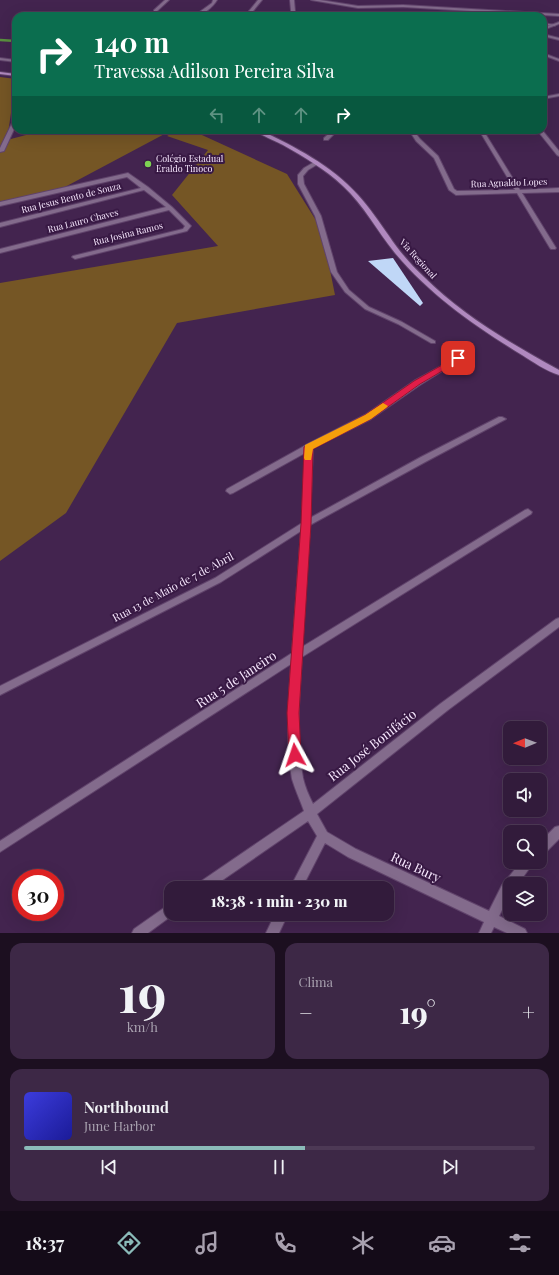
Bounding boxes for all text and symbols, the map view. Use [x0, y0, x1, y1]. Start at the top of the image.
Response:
text: 140 m [94, 23, 169, 60]
icon: right [28, 28, 80, 80]
text: Travessa Adilson Pereira Silva [94, 59, 334, 83]
icon: left [206, 104, 228, 126]
icon: ahead [248, 104, 270, 126]
icon: ahead [290, 104, 312, 126]
icon: right [332, 104, 354, 126]
place label: Colégio Estadual Eraldo Tinoco [156, 152, 224, 174]
marker: Colégio Estadual Eraldo Tinoco [143, 159, 153, 169]
street label: Rua Agnaldo Lopes [470, 175, 547, 189]
street label: Rua Jesus Bento de Souza [20, 179, 122, 215]
street label: Rua Lauro Chaves [46, 205, 119, 235]
street label: Rua Josina Ramos [92, 219, 164, 247]
street label: Via Regional [397, 235, 440, 281]
pin [441, 341, 475, 375]
icon: arrive [447, 347, 469, 369]
street label: Rua 13 de Maio de 7 de Abril [109, 548, 236, 625]
street label: Rua 5 de Janeiro [192, 646, 279, 711]
street label: Rua José Bonifácio [324, 705, 419, 784]
north arrow [503, 721, 547, 765]
map controls [503, 721, 547, 921]
position arrow [274, 734, 316, 776]
button: sound [503, 773, 547, 817]
button: search [503, 825, 547, 869]
street label: Rua Bury [388, 848, 444, 886]
speed limit sign: 30 [12, 869, 64, 921]
button: layers [503, 877, 547, 921]
text: 18:38 · 1 min · 230 m [211, 891, 347, 911]
text: 19 [118, 957, 167, 1026]
text: Clima [299, 973, 333, 990]
text: 19° [399, 992, 436, 1032]
text: − [299, 997, 313, 1027]
text: + [522, 997, 535, 1027]
text: km/h [127, 1018, 158, 1035]
text: Northbound [84, 1097, 169, 1117]
text: June Harbor [84, 1117, 155, 1134]
icon: previous [98, 1156, 120, 1178]
icon: pause [268, 1156, 290, 1178]
icon: next [439, 1156, 461, 1178]
icon: directions [115, 1229, 143, 1257]
icon: music [193, 1229, 221, 1257]
icon: phone [271, 1229, 299, 1257]
icon: climate [349, 1229, 377, 1257]
icon: car [428, 1229, 456, 1257]
icon: filters [506, 1229, 534, 1257]
text: 18:37 [25, 1231, 64, 1255]

